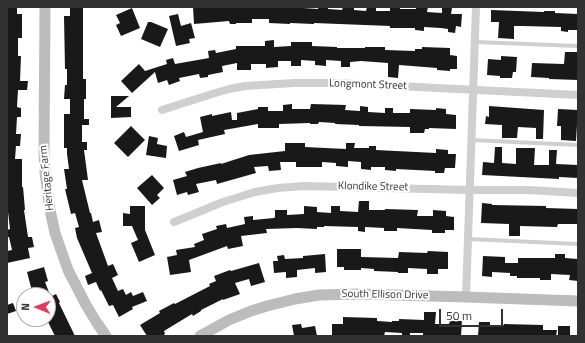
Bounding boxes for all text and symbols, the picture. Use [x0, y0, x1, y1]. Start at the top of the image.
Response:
street label: Longmont Street [329, 77, 407, 93]
street label: Heritage Farm [37, 144, 57, 212]
street label: Klondike Street [338, 180, 408, 194]
north arrow [16, 287, 56, 327]
street label: South Ellison Drive [342, 288, 428, 302]
scale bar [441, 301, 505, 327]
text: N [17, 303, 33, 311]
text: 50 m [446, 306, 472, 325]

